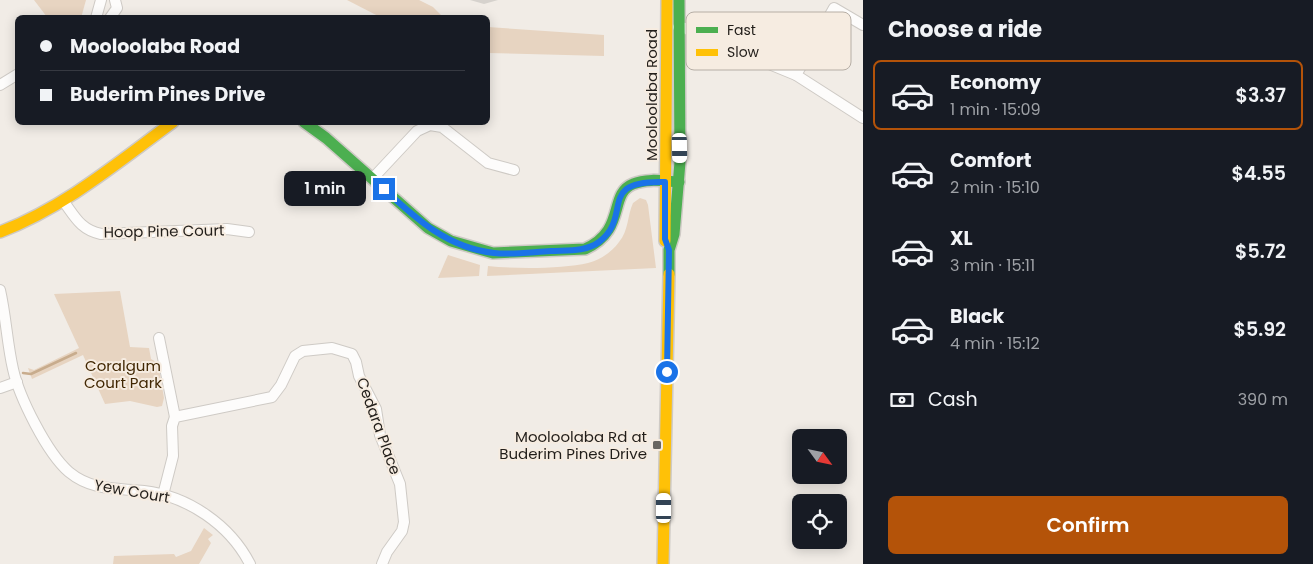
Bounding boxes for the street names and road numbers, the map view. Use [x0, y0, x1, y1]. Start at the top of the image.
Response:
street label: Mooloolaba Road [641, 29, 662, 161]
street label: Hoop Pine Court [103, 219, 225, 243]
street label: Cedara Place [352, 375, 406, 477]
street label: Yew Court [93, 474, 171, 508]

